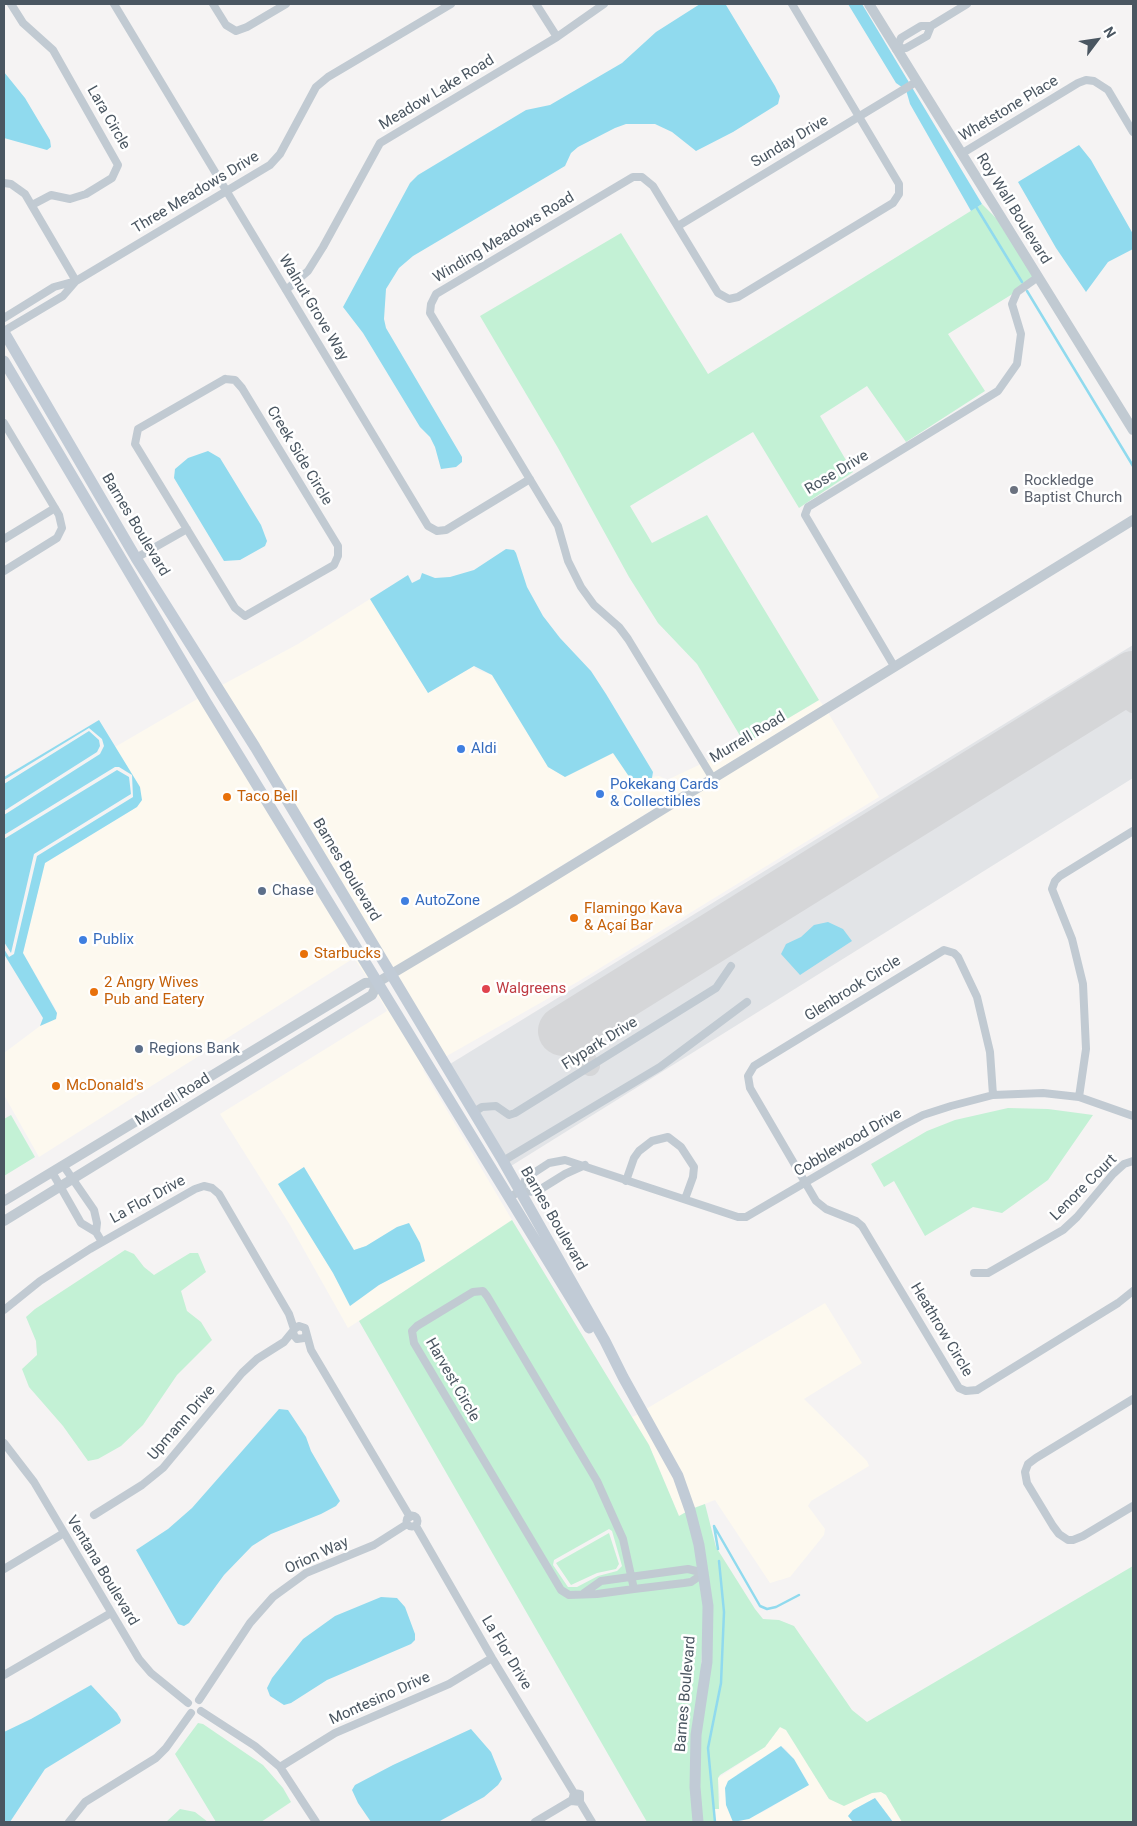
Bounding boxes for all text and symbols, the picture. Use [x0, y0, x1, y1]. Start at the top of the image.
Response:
north arrow [1072, 15, 1122, 65]
text: N [1100, 24, 1119, 41]
street label: Meadow Lake Road [376, 52, 498, 134]
street label: Whetstone Place [956, 72, 1062, 146]
street label: Lara Circle [83, 83, 133, 153]
street label: Sunday Drive [748, 112, 832, 172]
street label: Three Meadows Drive [129, 148, 263, 238]
street label: Roy Wall Boulevard [972, 150, 1054, 268]
street label: Winding Meadows Road [430, 189, 578, 287]
street label: Walnut Grove Way [274, 252, 352, 364]
street label: Creek Side Circle [262, 403, 336, 509]
street label: Rose Drive [802, 447, 872, 499]
street label: Barnes Boulevard [97, 470, 173, 580]
place label: Rockledge Baptist Church [1024, 472, 1122, 507]
marker: Rockledge Baptist Church [1008, 484, 1020, 496]
street label: Murrell Road [707, 708, 789, 768]
place label: Aldi [471, 740, 497, 758]
marker: Aldi [455, 743, 467, 755]
place label: Pokekang Cards & Collectibles [610, 776, 719, 811]
place label: Taco Bell [237, 788, 298, 806]
marker: Pokekang Cards & Collectibles [594, 788, 606, 800]
marker: Taco Bell [221, 791, 233, 803]
street label: Barnes Boulevard [308, 815, 384, 925]
place label: Chase [272, 882, 314, 900]
marker: Chase [256, 885, 268, 897]
place label: AutoZone [415, 892, 480, 910]
marker: AutoZone [399, 895, 411, 907]
place label: Flamingo Kava & Açaí Bar [584, 900, 683, 935]
marker: Flamingo Kava & Açaí Bar [568, 912, 580, 924]
place label: Publix [93, 931, 134, 949]
marker: Publix [77, 934, 89, 946]
place label: Starbucks [314, 945, 381, 963]
marker: Starbucks [298, 948, 310, 960]
street label: Glenbrook Circle [802, 952, 904, 1026]
place label: 2 Angry Wives Pub and Eatery [104, 974, 204, 1009]
place label: Walgreens [496, 980, 566, 998]
marker: Walgreens [480, 983, 492, 995]
marker: 2 Angry Wives Pub and Eatery [88, 986, 100, 998]
street label: Flypark Drive [559, 1014, 641, 1074]
place label: Regions Bank [149, 1040, 240, 1058]
marker: Regions Bank [133, 1043, 145, 1055]
street label: Murrell Road [132, 1070, 214, 1130]
place label: McDonald's [66, 1077, 144, 1095]
marker: McDonald's [50, 1080, 62, 1092]
street label: Cobblewood Drive [791, 1105, 905, 1181]
street label: Lenore Court [1047, 1151, 1121, 1225]
street label: Barnes Boulevard [516, 1164, 590, 1274]
street label: La Flor Drive [107, 1172, 189, 1228]
street label: Heathrow Circle [906, 1280, 976, 1380]
street label: Harvest Circle [421, 1335, 483, 1425]
street label: Upmann Drive [145, 1382, 219, 1464]
street label: Ventana Boulevard [62, 1513, 142, 1629]
street label: Orion Way [282, 1534, 352, 1578]
street label: La Flor Drive [477, 1613, 535, 1693]
street label: Barnes Boulevard [672, 1635, 700, 1753]
street label: Montesino Drive [327, 1669, 433, 1729]

